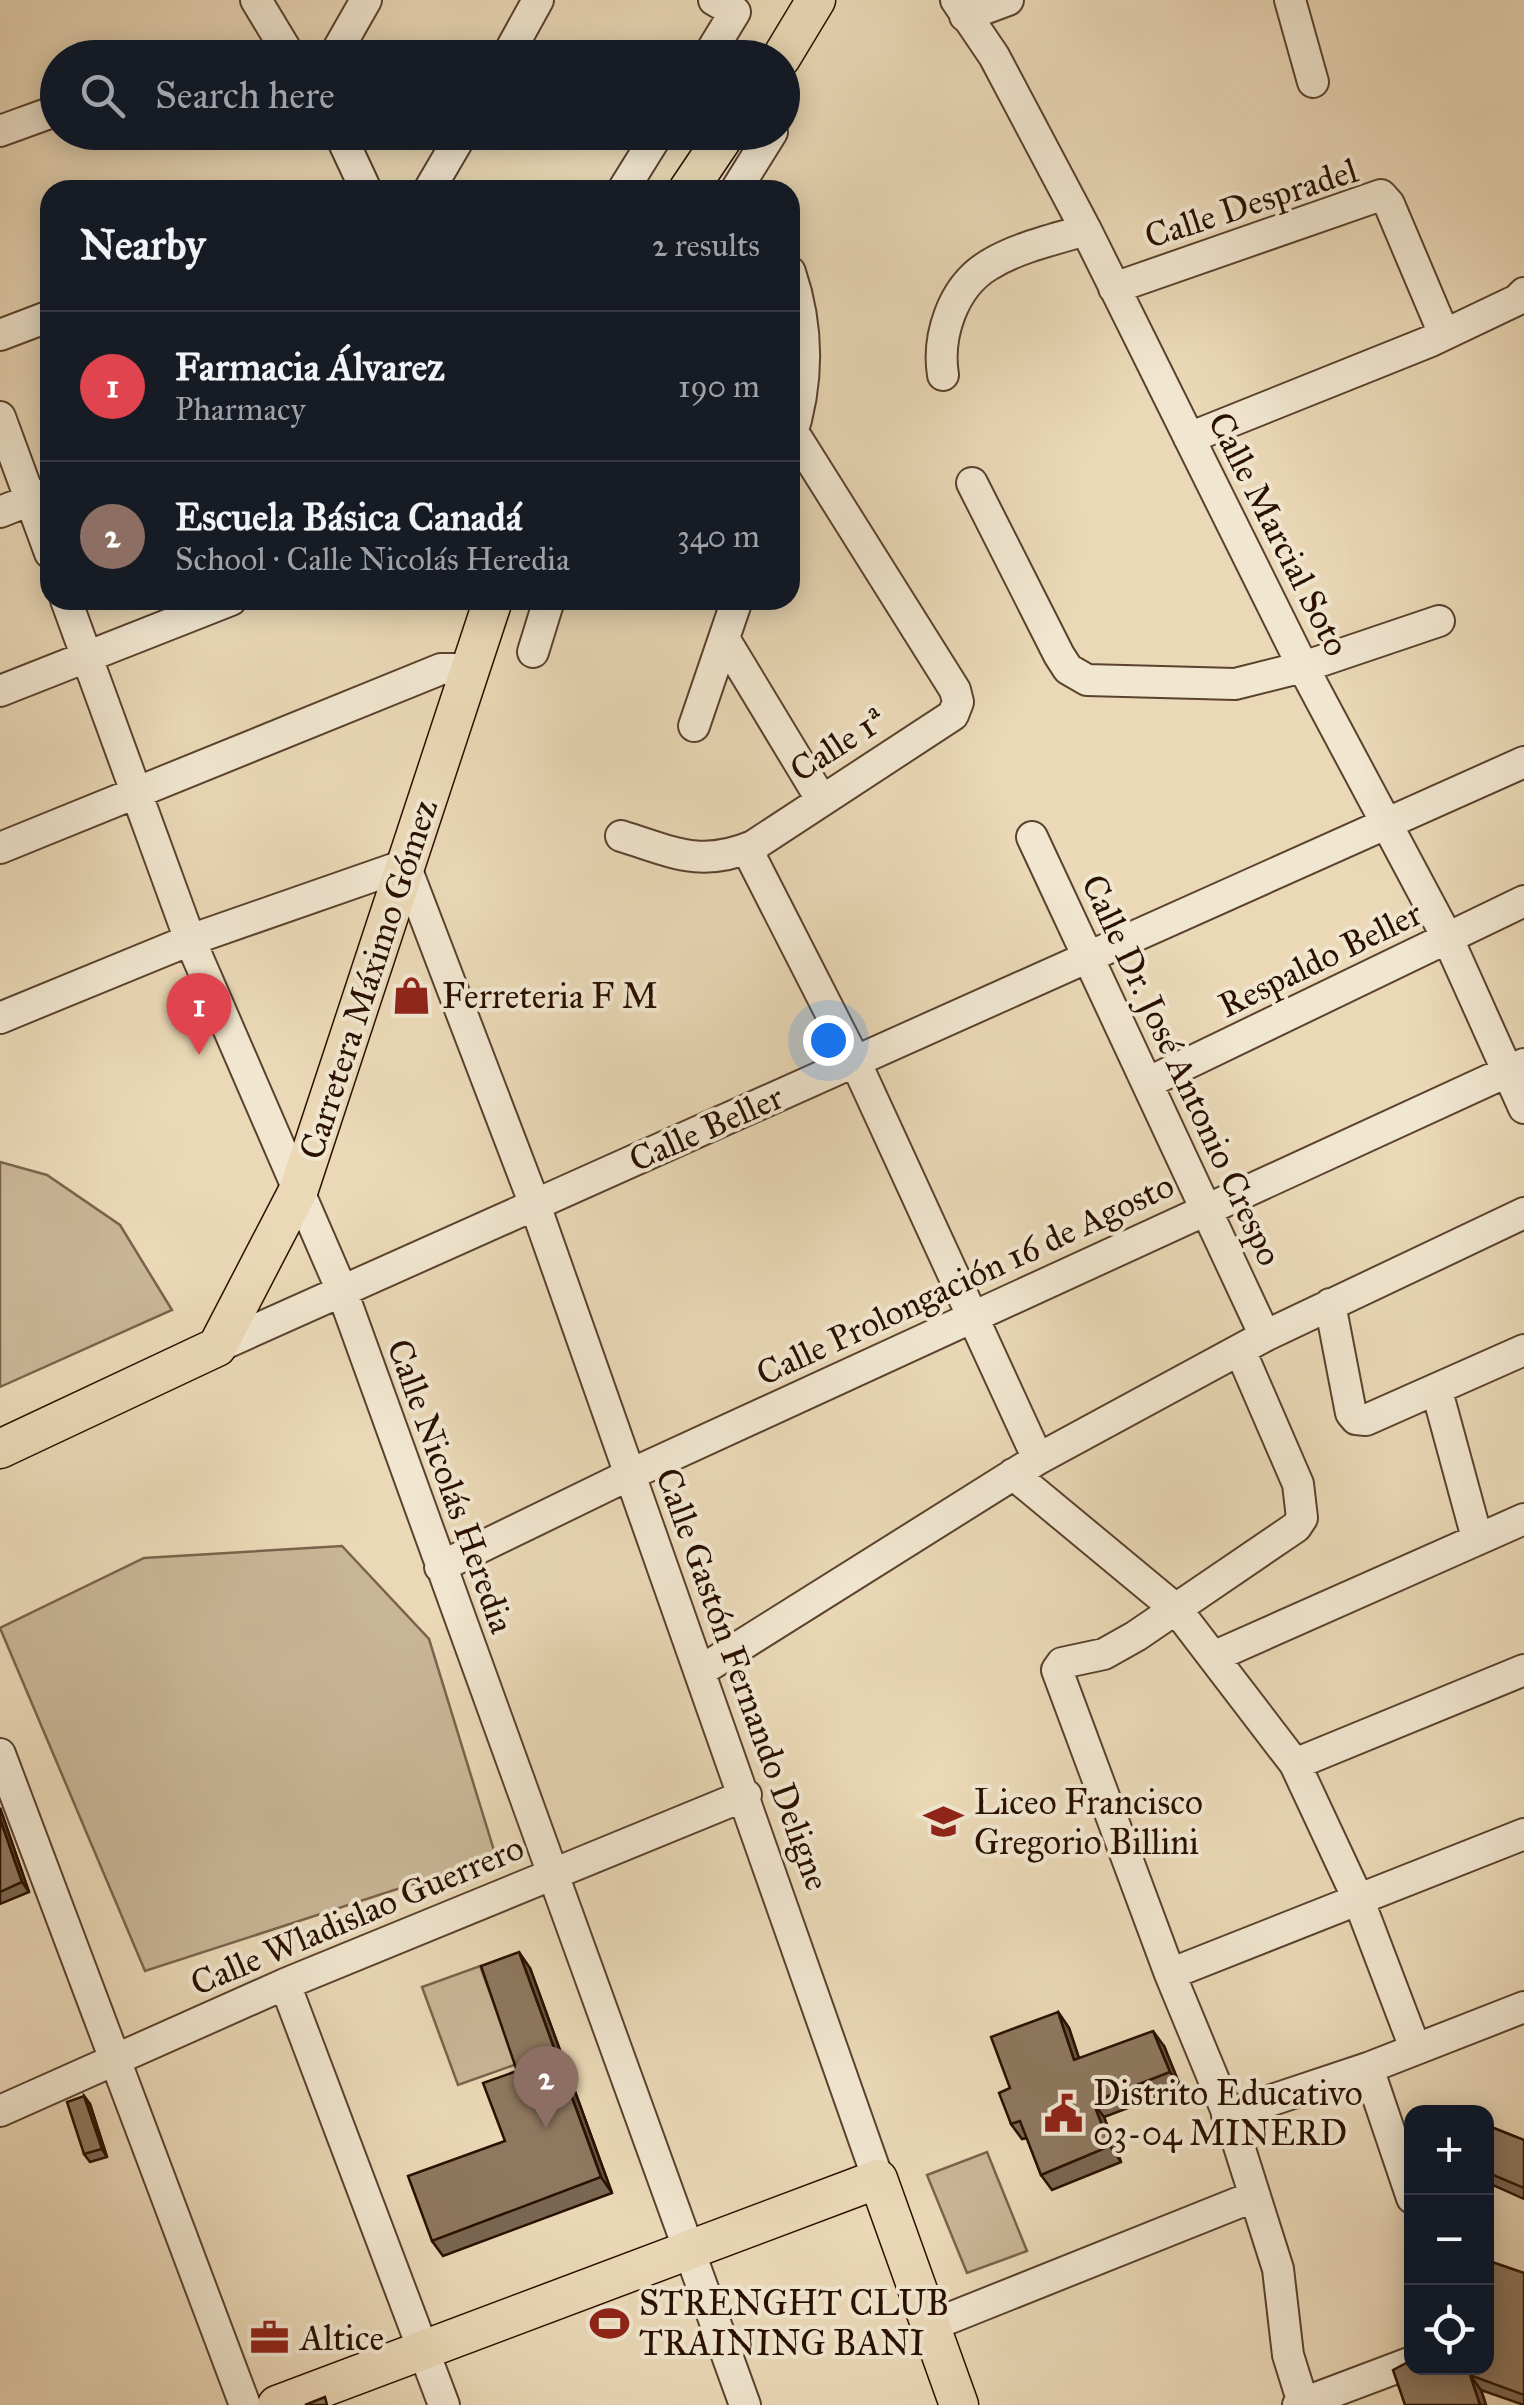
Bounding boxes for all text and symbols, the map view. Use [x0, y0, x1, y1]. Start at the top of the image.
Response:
search box [40, 40, 800, 150]
icon: search [75, 68, 130, 123]
text: Search here [155, 72, 335, 118]
street label: Calle Despradel [1139, 149, 1364, 258]
text: Nearby [80, 219, 205, 271]
text: 2 results [652, 226, 760, 265]
text: Farmacia Álvarez [175, 344, 445, 390]
text: 1 [106, 367, 119, 406]
text: 190 m [678, 367, 760, 406]
text: Pharmacy [175, 390, 306, 429]
street label: Calle Marcial Soto [1199, 405, 1359, 663]
text: Escuela Básica Canadá [175, 494, 522, 540]
text: 2 [105, 517, 120, 556]
text: 340 m [677, 517, 760, 556]
text: School · Calle Nicolás Heredia [175, 540, 570, 579]
street label: Calle 1ª [782, 697, 895, 791]
street label: Carretera Máximo Gómez [290, 794, 447, 1165]
street label: Calle Dr. José Antonio Crespo [1072, 868, 1291, 1273]
street label: Respaldo Beller [1212, 891, 1430, 1027]
pin: 1 [166, 972, 232, 1055]
shop icon: Ferreteria F M [391, 975, 433, 1017]
place label: Ferreteria F M [442, 975, 658, 1018]
your location [803, 1015, 854, 1066]
street label: Calle Beller [623, 1075, 791, 1181]
street label: Calle Prolongación 16 de Agosto [750, 1164, 1181, 1395]
street label: Calle Nicolás Heredia [377, 1333, 524, 1639]
street label: Calle Gastón Fernando Deligne [646, 1462, 839, 1896]
place label: Liceo Francisco Gregorio Billini [974, 1781, 1203, 1864]
school or university icon: Liceo Francisco Gregorio Billini [923, 1801, 965, 1843]
street label: Calle Wladislao Guerrero [184, 1826, 530, 2005]
pin: 2 [514, 2046, 578, 2128]
place label: Distrito Educativo 03-04 MINERD [1093, 2072, 1363, 2155]
public building icon: Distrito Educativo 03-04 MINERD [1042, 2092, 1084, 2134]
map controls [1404, 2105, 1494, 2375]
button: + [1404, 2105, 1494, 2195]
button: − [1404, 2195, 1494, 2285]
place label: STRENGHT CLUB TRAINING BANI [639, 2282, 949, 2365]
button: locate [1404, 2285, 1494, 2375]
sports icon: STRENGHT CLUB TRAINING BANI [588, 2302, 630, 2344]
office icon: Altice [249, 2317, 291, 2359]
place label: Altice [298, 2317, 384, 2360]

